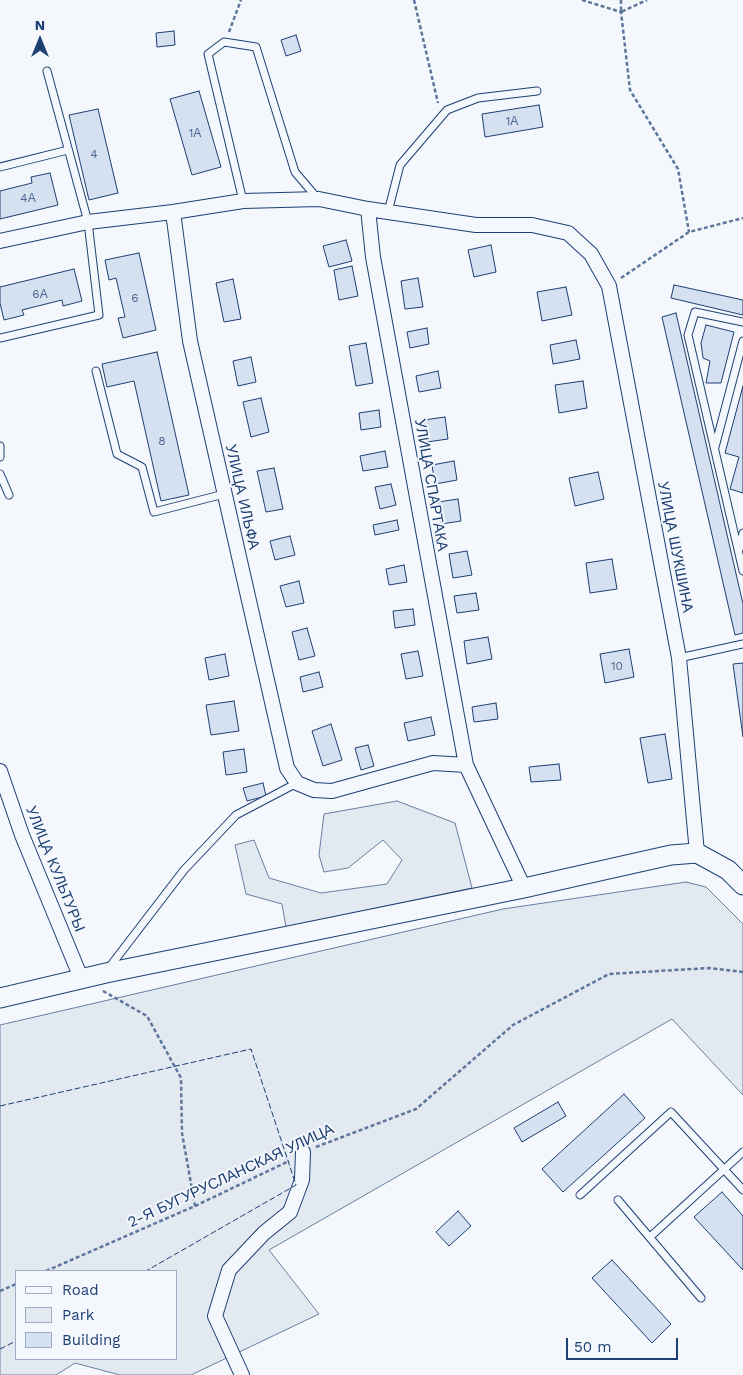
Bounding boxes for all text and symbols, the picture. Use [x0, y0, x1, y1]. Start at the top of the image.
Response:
north arrow [15, 15, 65, 65]
text: N [35, 17, 45, 33]
house number: 1А [506, 114, 518, 128]
house number: 1А [189, 126, 201, 140]
house number: 4 [90, 147, 98, 161]
house number: 4А [20, 191, 36, 205]
house number: 6А [32, 287, 48, 301]
house number: 6 [131, 291, 139, 305]
street label: УЛИЦА СПАРТАКА [410, 417, 452, 553]
house number: 8 [158, 434, 166, 448]
street label: УЛИЦА ИЛЬФА [221, 443, 263, 551]
street label: УЛИЦА ШУКШИНА [653, 480, 697, 614]
house number: 10 [611, 659, 623, 673]
street label: УЛИЦА КУЛЬТУРЫ [22, 804, 88, 934]
street label: 2-Я БУГУРУСЛАНСКАЯ УЛИЦА [125, 1120, 337, 1232]
legend [15, 1270, 178, 1360]
text: Road [62, 1281, 99, 1299]
text: Park [62, 1306, 94, 1324]
scale bar [568, 1328, 680, 1360]
text: Building [62, 1331, 120, 1349]
text: 50 m [574, 1338, 611, 1356]

